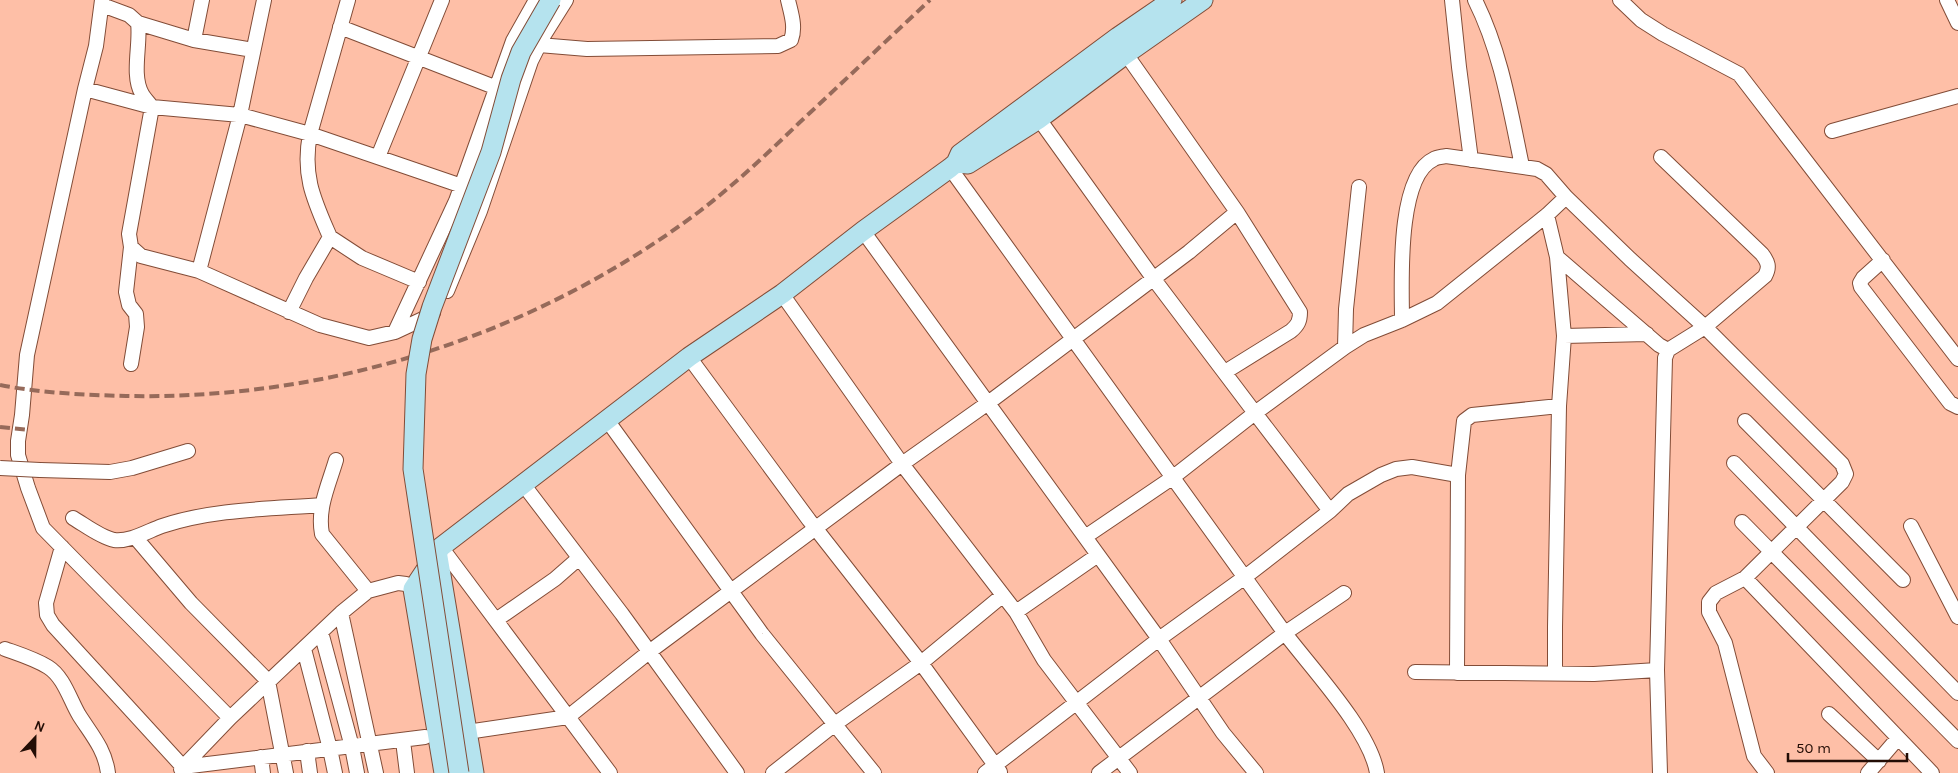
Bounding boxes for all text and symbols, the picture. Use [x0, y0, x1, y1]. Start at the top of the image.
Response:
north arrow [10, 713, 60, 763]
text: N [32, 717, 48, 736]
scale bar [1788, 730, 1907, 762]
text: 50 m [1796, 739, 1831, 757]

